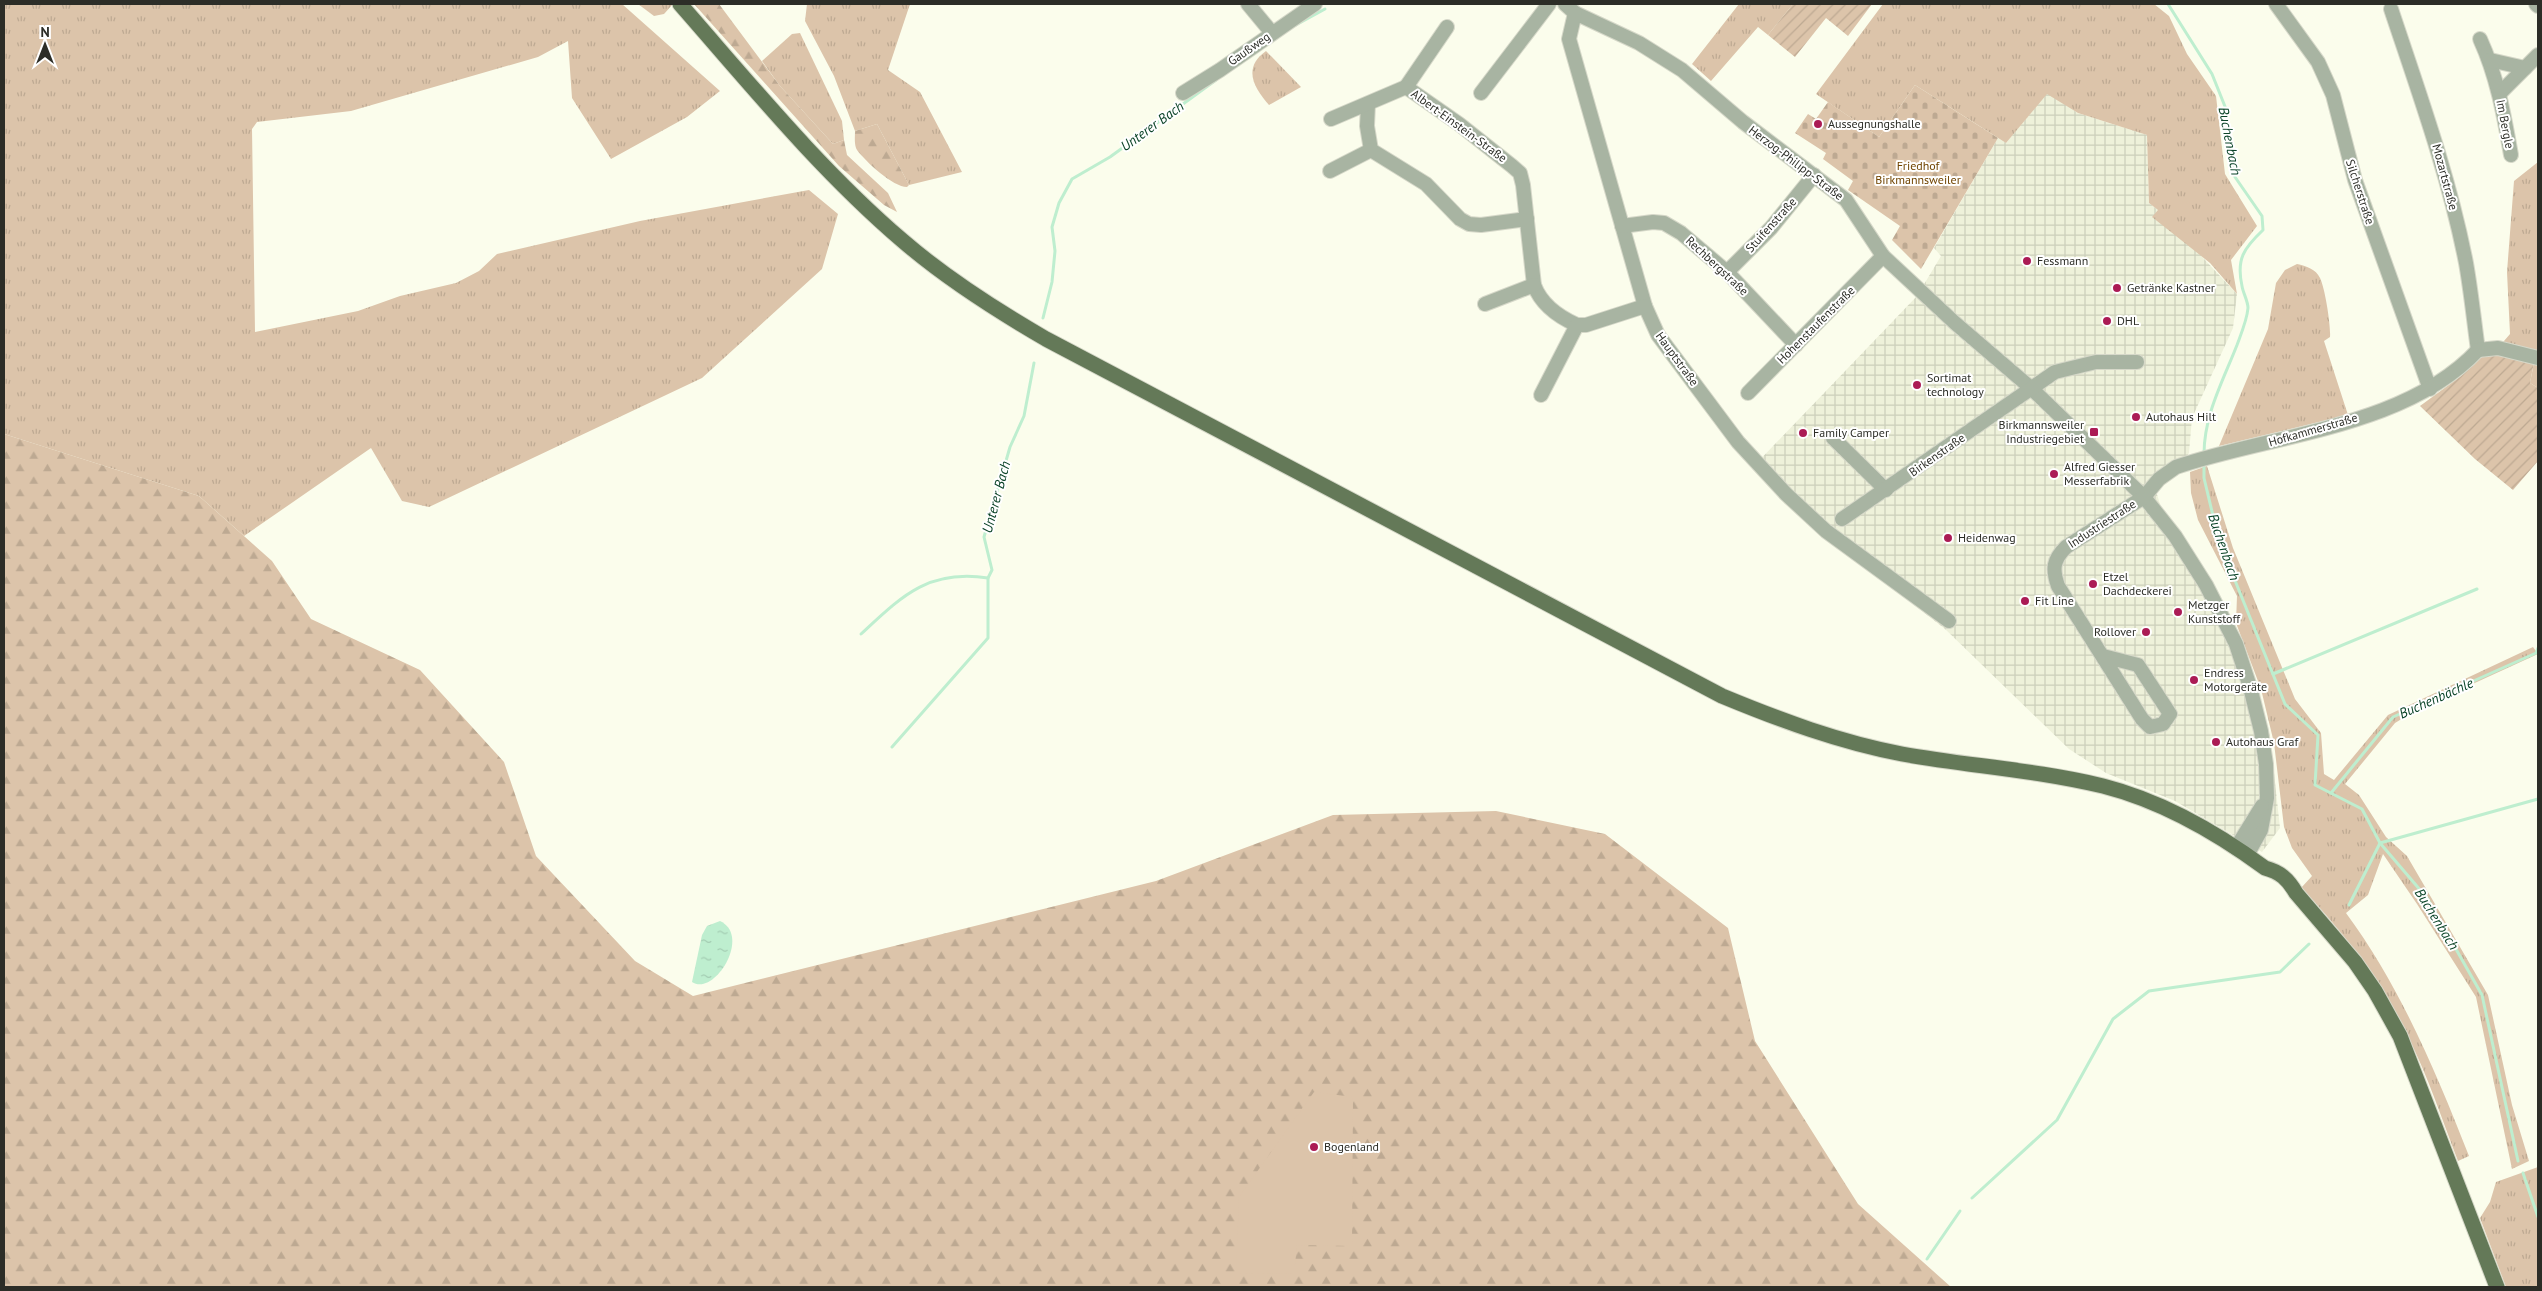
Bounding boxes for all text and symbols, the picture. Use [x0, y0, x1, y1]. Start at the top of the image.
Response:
north arrow [20, 20, 70, 70]
text: N [40, 23, 50, 41]
street label: Gaußweg [1225, 29, 1273, 68]
street label: Albert-Einstein-Straße [1409, 86, 1510, 165]
water label: Unterer Bach [1117, 97, 1187, 155]
street label: Im Bergle [2493, 98, 2518, 150]
water label: Buchenbach [2215, 105, 2245, 177]
place label: Aussegnungshalle [1828, 116, 1921, 131]
marker: Aussegnungshalle [1812, 118, 1824, 130]
street label: Herzog-Philipp-Straße [1746, 122, 1847, 203]
street label: Mozartstraße [2429, 142, 2462, 212]
street label: Silcherstraße [2343, 157, 2378, 226]
park label: Friedhof Birkmannsweiler [1875, 158, 1961, 187]
street label: Stuifenstraße [1742, 194, 1799, 255]
street label: Rechbergstraße [1683, 233, 1752, 298]
place label: Fessmann [2037, 253, 2088, 268]
marker: Fessmann [2021, 255, 2033, 267]
place label: Getränke Kastner [2127, 280, 2215, 295]
marker: Getränke Kastner [2111, 282, 2123, 294]
street label: Hohenstaufenstraße [1774, 283, 1858, 367]
place label: DHL [2117, 313, 2139, 328]
marker: DHL [2101, 315, 2113, 327]
street label: Hauptstraße [1653, 329, 1702, 389]
place label: Sortimat technology [1927, 370, 1984, 399]
marker: Sortimat technology [1911, 379, 1923, 391]
place label: Autohaus Hilt [2146, 409, 2216, 424]
street label: Hofkammerstraße [2267, 410, 2359, 449]
marker: Autohaus Hilt [2130, 411, 2142, 423]
place label: Birkmannsweiler Industriegebiet [1998, 417, 2084, 446]
place label: Family Camper [1813, 425, 1889, 440]
marker: Birkmannsweiler Industriegebiet [2088, 426, 2100, 438]
marker: Family Camper [1797, 427, 1809, 439]
street label: Birkenstraße [1906, 430, 1968, 479]
water label: Unterer Bach [978, 459, 1014, 535]
place label: Alfred Giesser Messerfabrik [2064, 459, 2135, 488]
marker: Alfred Giesser Messerfabrik [2048, 468, 2060, 480]
street label: Industriestraße [2065, 496, 2138, 551]
water label: Buchenbach [2204, 511, 2244, 583]
place label: Heidenwag [1958, 530, 2016, 545]
marker: Heidenwag [1942, 532, 1954, 544]
place label: Etzel Dachdeckerei [2103, 569, 2172, 598]
marker: Etzel Dachdeckerei [2087, 578, 2099, 590]
place label: Fit Line [2035, 593, 2074, 608]
marker: Fit Line [2019, 595, 2031, 607]
place label: Metzger Kunststoff [2188, 597, 2241, 626]
marker: Metzger Kunststoff [2172, 606, 2184, 618]
place label: Rollover [2094, 624, 2136, 639]
marker: Rollover [2140, 626, 2152, 638]
place label: Endress Motorgeräte [2204, 665, 2267, 694]
water label: Buchenbächle [2396, 673, 2477, 722]
marker: Endress Motorgeräte [2188, 674, 2200, 686]
place label: Autohaus Graf [2226, 734, 2299, 749]
marker: Autohaus Graf [2210, 736, 2222, 748]
water label: Buchenbach [2411, 885, 2463, 953]
place label: Bogenland [1324, 1139, 1379, 1154]
marker: Bogenland [1308, 1141, 1320, 1153]

